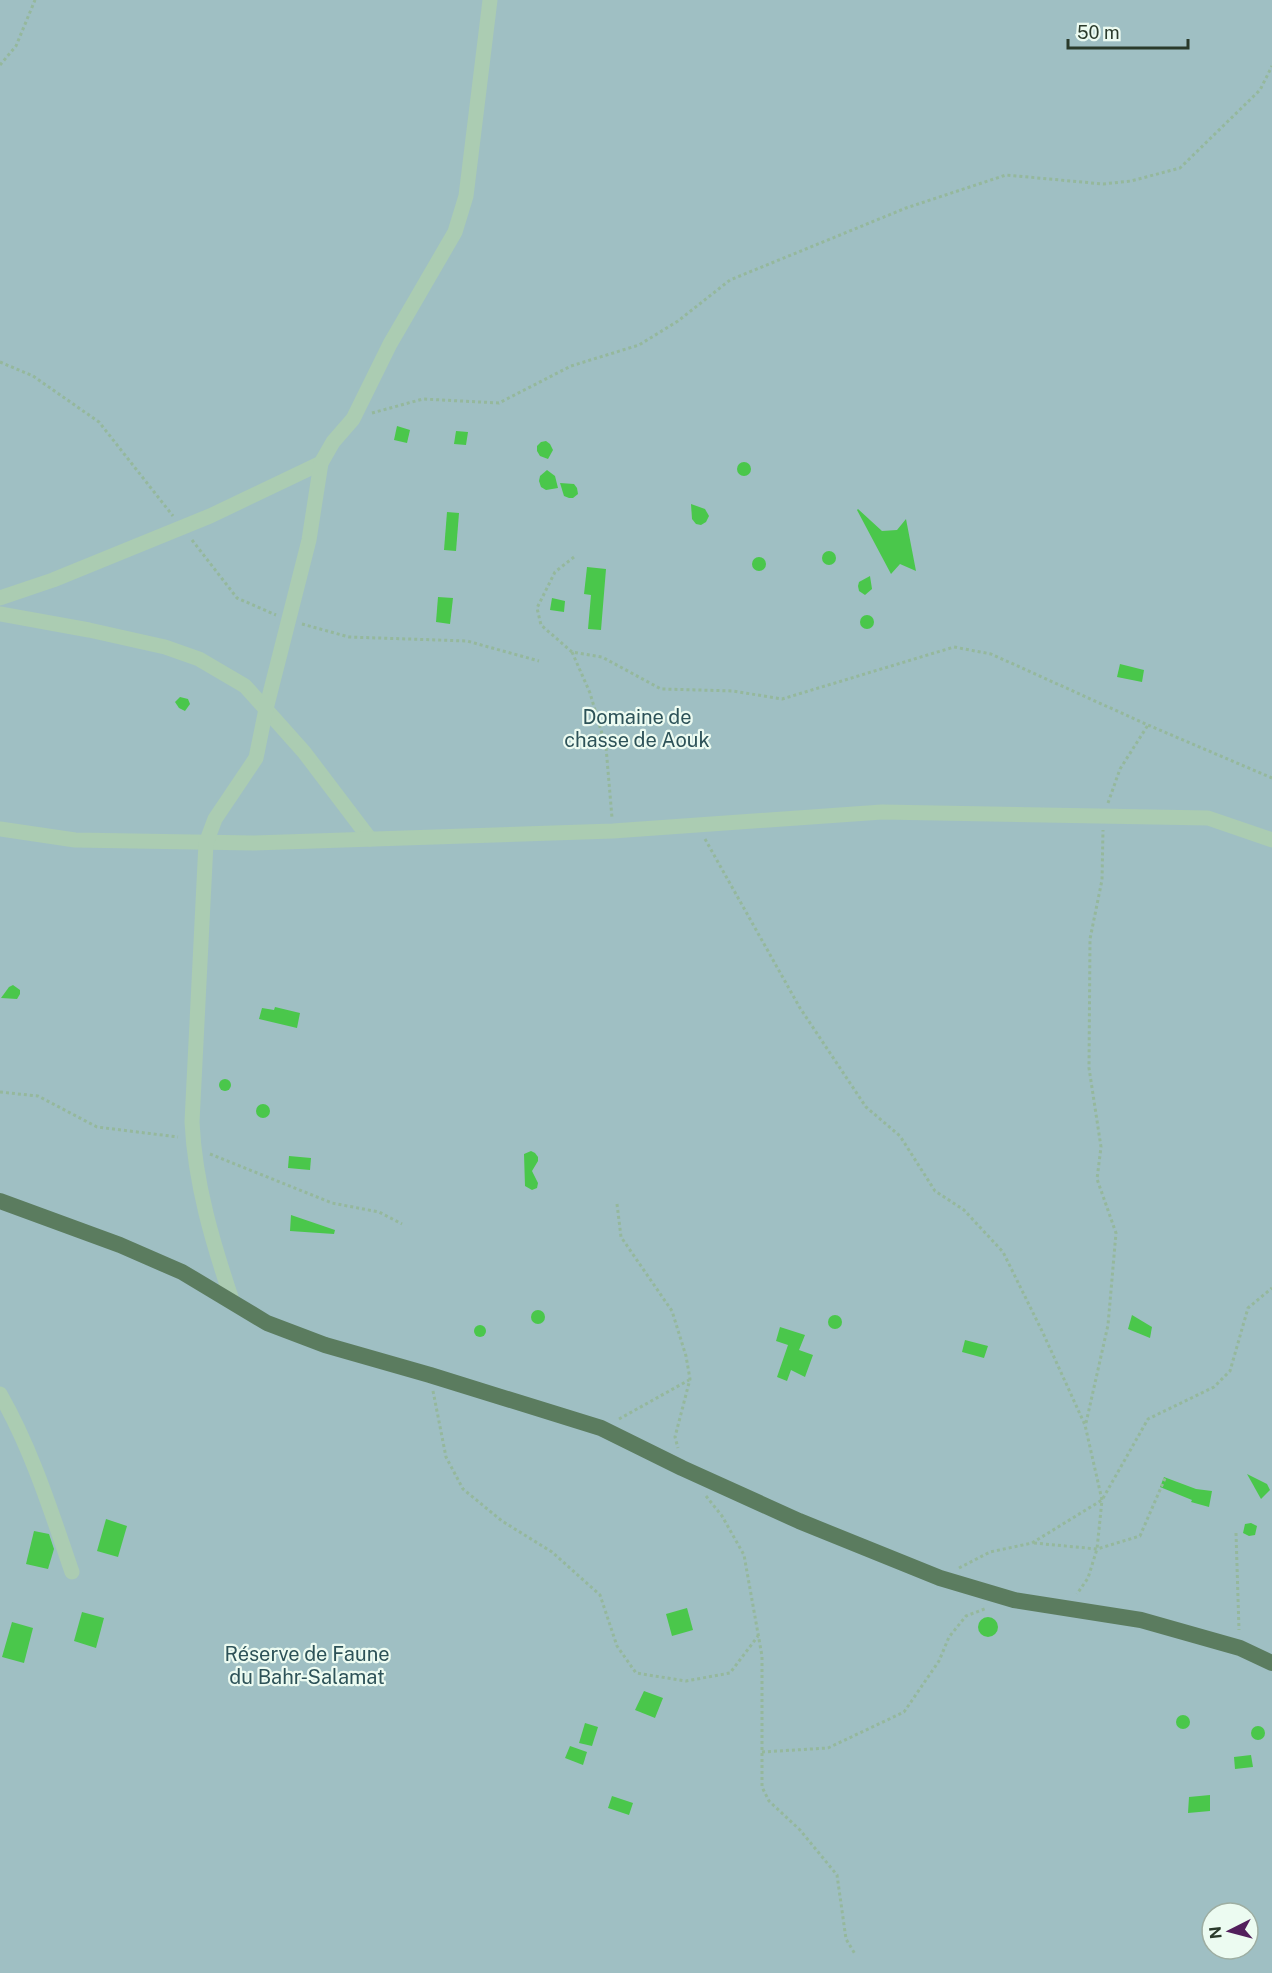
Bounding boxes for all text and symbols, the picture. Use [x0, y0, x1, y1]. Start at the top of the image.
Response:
scale bar [1068, 12, 1188, 50]
text: 50 m [1077, 22, 1120, 43]
park label: Domaine de chasse de Aouk [564, 705, 710, 752]
park label: Réserve de Faune du Bahr-Salamat [224, 1642, 390, 1689]
north arrow [1200, 1901, 1260, 1961]
text: N [1205, 1925, 1226, 1940]

